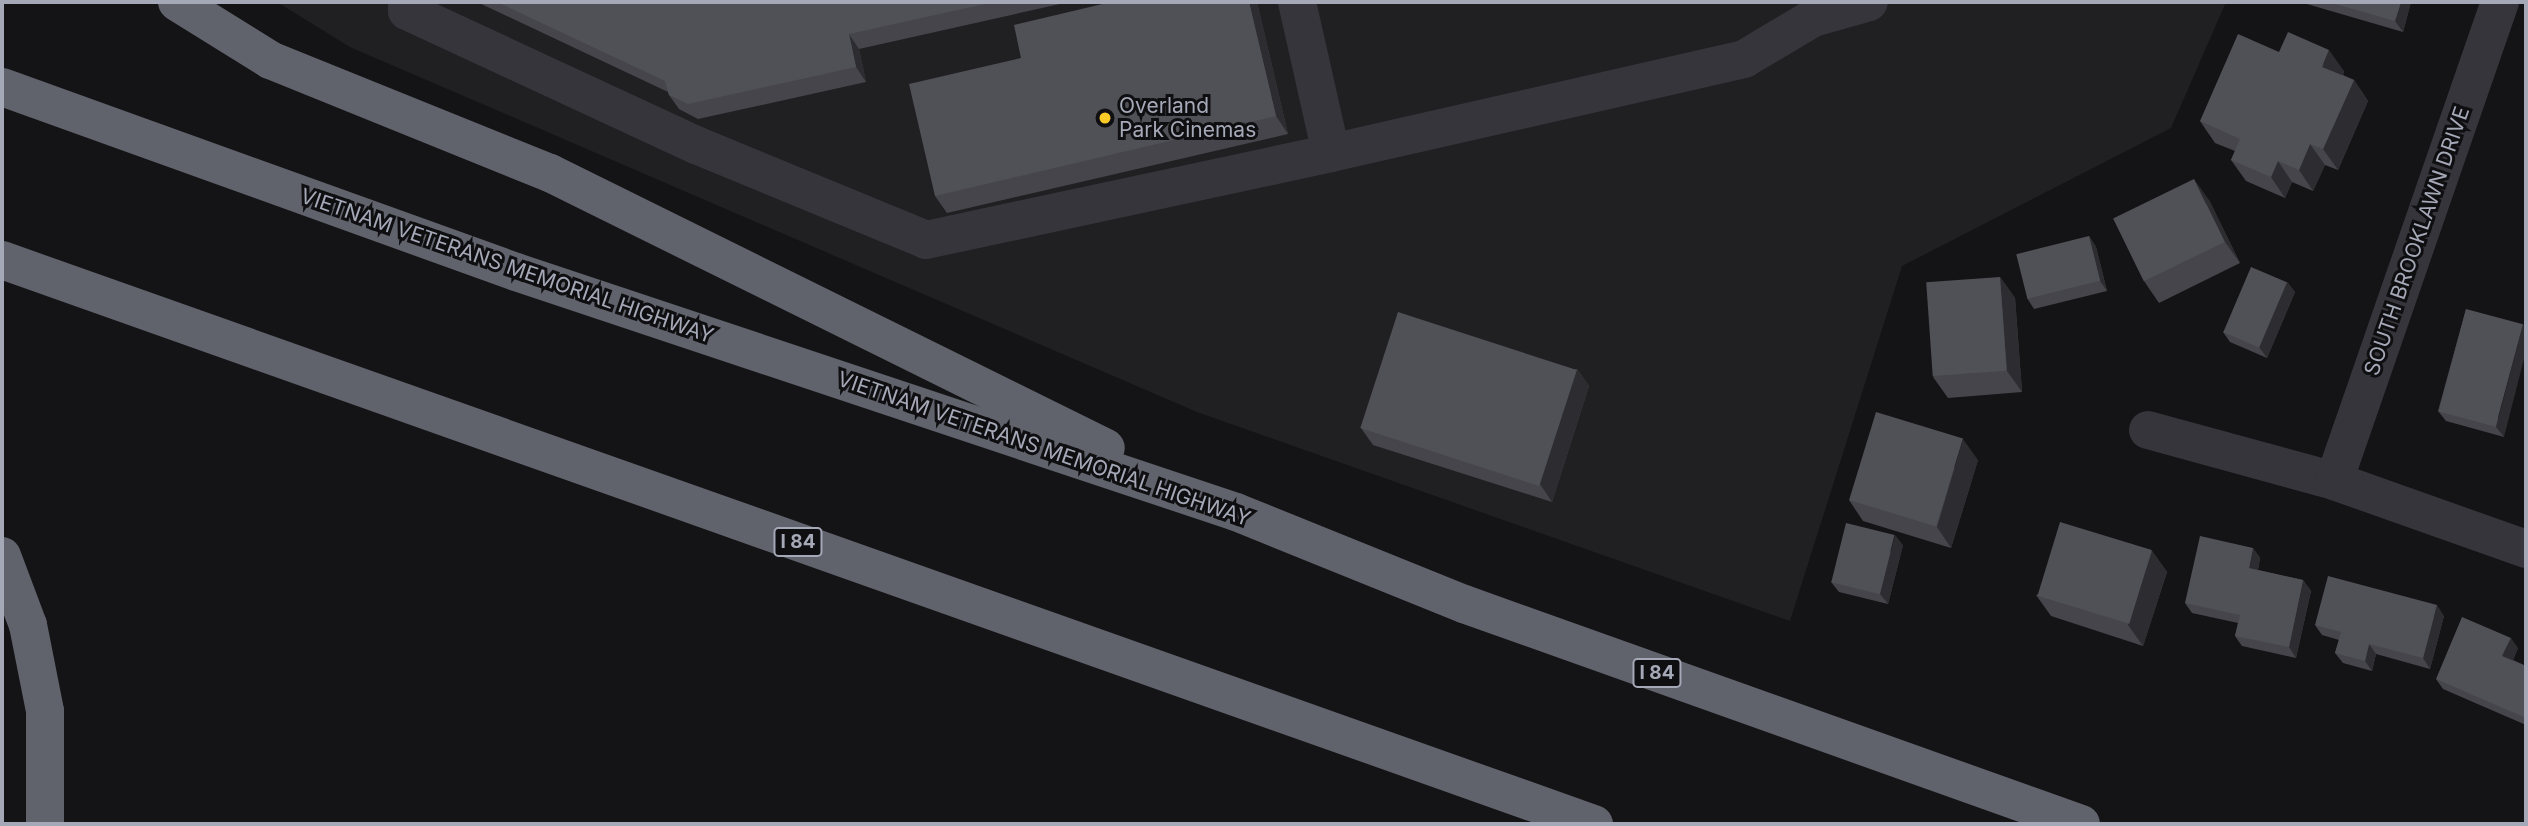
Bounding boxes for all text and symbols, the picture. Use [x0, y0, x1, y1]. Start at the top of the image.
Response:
place label: Overland Park Cinemas [1119, 93, 1256, 143]
street label: SOUTH BROOKLAWN DRIVE [2359, 103, 2475, 379]
marker: Overland Park Cinemas [1097, 110, 1113, 126]
street label: VIETNAM VETERANS MEMORIAL HIGHWAY [297, 183, 717, 349]
street label: VIETNAM VETERANS MEMORIAL HIGHWAY [834, 366, 1254, 532]
road number: I 84 [772, 526, 824, 558]
road number: I 84 [1631, 658, 1683, 688]

